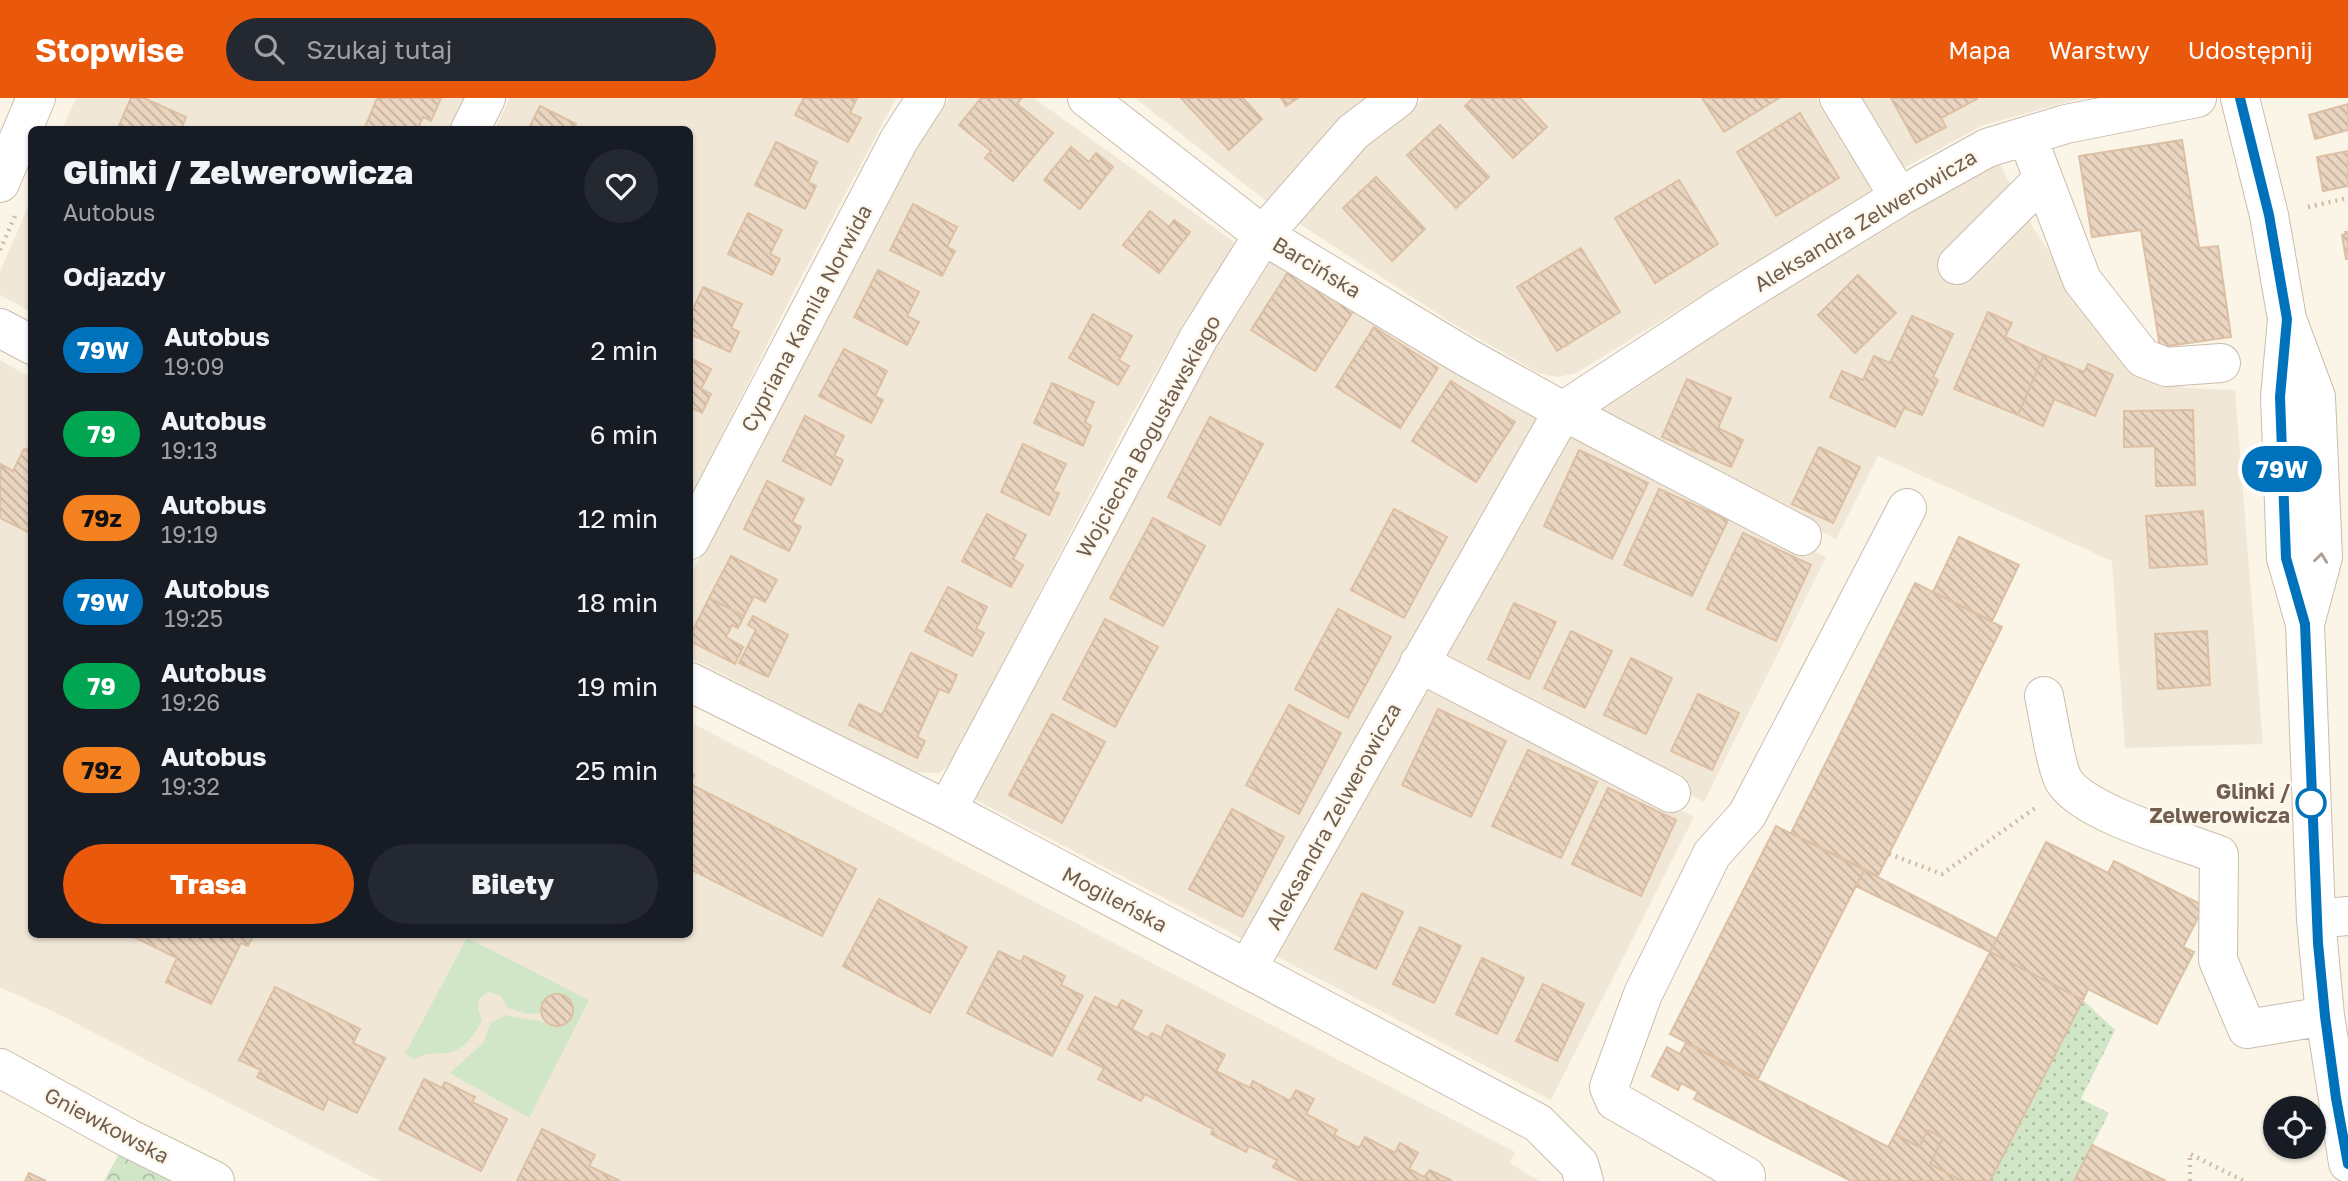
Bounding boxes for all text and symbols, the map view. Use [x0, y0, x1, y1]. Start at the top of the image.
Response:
search box [226, 18, 716, 81]
text: Stopwise [35, 30, 184, 69]
icon: search [250, 30, 288, 68]
text: Szukaj tutaj [306, 34, 452, 65]
text: Mapa [1948, 35, 2011, 64]
text: Warstwy [2049, 35, 2150, 64]
text: Udostępnij [2188, 35, 2313, 64]
street label: Aleksandra Zelwerowicza [1749, 143, 1981, 297]
button: heart [584, 149, 658, 223]
text: Glinki / Zelwerowicza [63, 152, 413, 191]
text: Autobus [63, 198, 155, 226]
street label: Cypriana Kamila Norwida [735, 200, 877, 436]
street label: Barcińska [1268, 230, 1366, 304]
text: Odjazdy [63, 261, 166, 292]
street label: Wojciecha Bogusławskiego [1070, 310, 1226, 562]
text: Autobus [164, 321, 270, 352]
text: 79W [77, 335, 129, 364]
text: 2 min [590, 335, 658, 366]
text: 19:09 [164, 352, 224, 380]
text: Autobus [161, 405, 267, 436]
text: 79 [87, 419, 116, 448]
text: 6 min [590, 419, 658, 450]
text: 19:13 [161, 436, 218, 464]
line badge: 79W [2242, 446, 2322, 492]
text: 79W [2256, 454, 2308, 483]
text: Autobus [161, 489, 267, 520]
text: 79z [81, 503, 122, 532]
text: 12 min [578, 503, 658, 534]
text: 19:19 [161, 520, 218, 548]
one-way arrow [2314, 552, 2329, 564]
text: Autobus [164, 573, 270, 604]
text: 79W [77, 587, 129, 616]
text: 18 min [577, 587, 658, 618]
text: 19:25 [164, 604, 223, 632]
text: Autobus [161, 657, 267, 688]
text: 79 [87, 671, 116, 700]
text: 19 min [577, 671, 658, 702]
text: 19:26 [161, 688, 220, 716]
street label: Aleksandra Zelwerowicza [1260, 698, 1406, 934]
text: Autobus [161, 741, 267, 772]
text: 79z [81, 755, 122, 784]
text: 25 min [575, 755, 658, 786]
text: 19:32 [161, 772, 220, 800]
place label: Glinki / Zelwerowicza [2150, 778, 2290, 828]
marker: Glinki / Zelwerowicza [2296, 788, 2326, 818]
button: Trasa [63, 844, 354, 924]
button: Bilety [368, 844, 658, 924]
street label: Mogileńska [1058, 860, 1172, 938]
street label: Gniewkowska [40, 1081, 174, 1169]
map controls [2263, 1096, 2326, 1159]
button: locate [2263, 1096, 2326, 1159]

